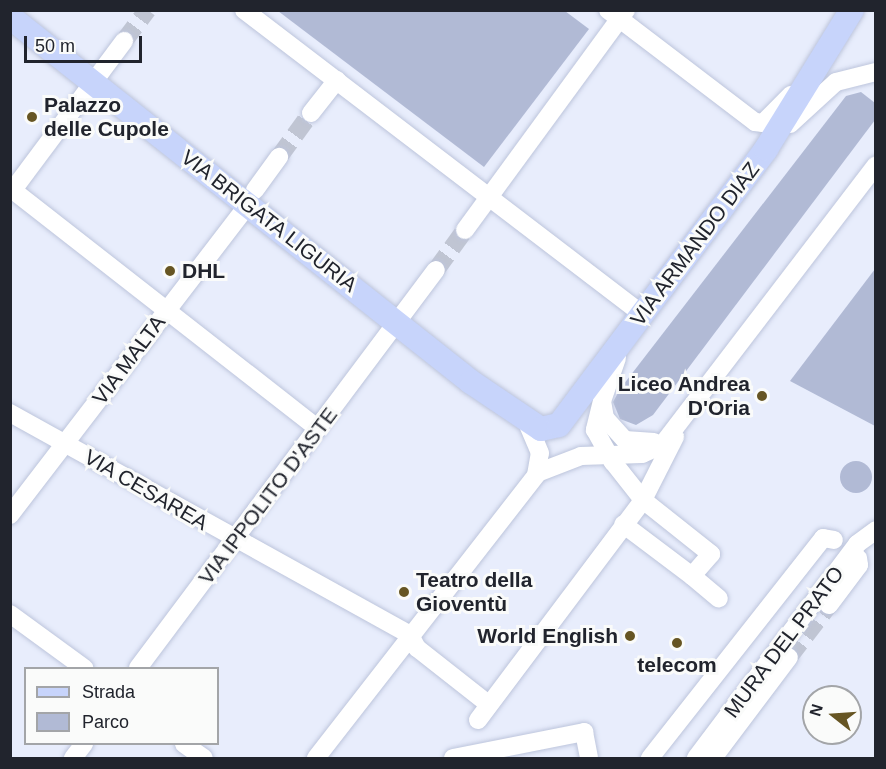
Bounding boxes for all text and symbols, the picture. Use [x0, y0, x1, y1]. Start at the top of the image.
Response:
scale bar [27, 24, 146, 62]
text: 50 m [35, 36, 75, 56]
place label: Palazzo delle Cupole [44, 92, 169, 142]
marker: Palazzo delle Cupole [25, 110, 39, 124]
street label: VIA BRIGATA LIGURIA [175, 144, 363, 298]
street label: VIA ARMANDO DIAZ [625, 156, 765, 332]
place label: DHL [182, 258, 225, 284]
marker: DHL [163, 264, 177, 278]
street label: VIA MALTA [87, 310, 171, 410]
place label: Liceo Andrea D'Oria [617, 371, 750, 421]
marker: Liceo Andrea D'Oria [755, 389, 769, 403]
street label: VIA IPPOLITO D'ASTE [193, 402, 343, 590]
street label: VIA CESAREA [79, 444, 213, 536]
street label: MURA DEL PRATO [718, 561, 850, 723]
place label: Teatro della Gioventù [416, 567, 532, 617]
marker: Teatro della Gioventù [397, 585, 411, 599]
place label: World English [477, 623, 618, 649]
marker: World English [623, 629, 637, 643]
marker: telecom [670, 636, 684, 650]
place label: telecom [637, 652, 717, 678]
legend [24, 667, 219, 745]
text: Strada [82, 682, 135, 702]
north arrow [802, 685, 862, 745]
text: N [806, 702, 826, 718]
text: Parco [82, 712, 129, 732]

